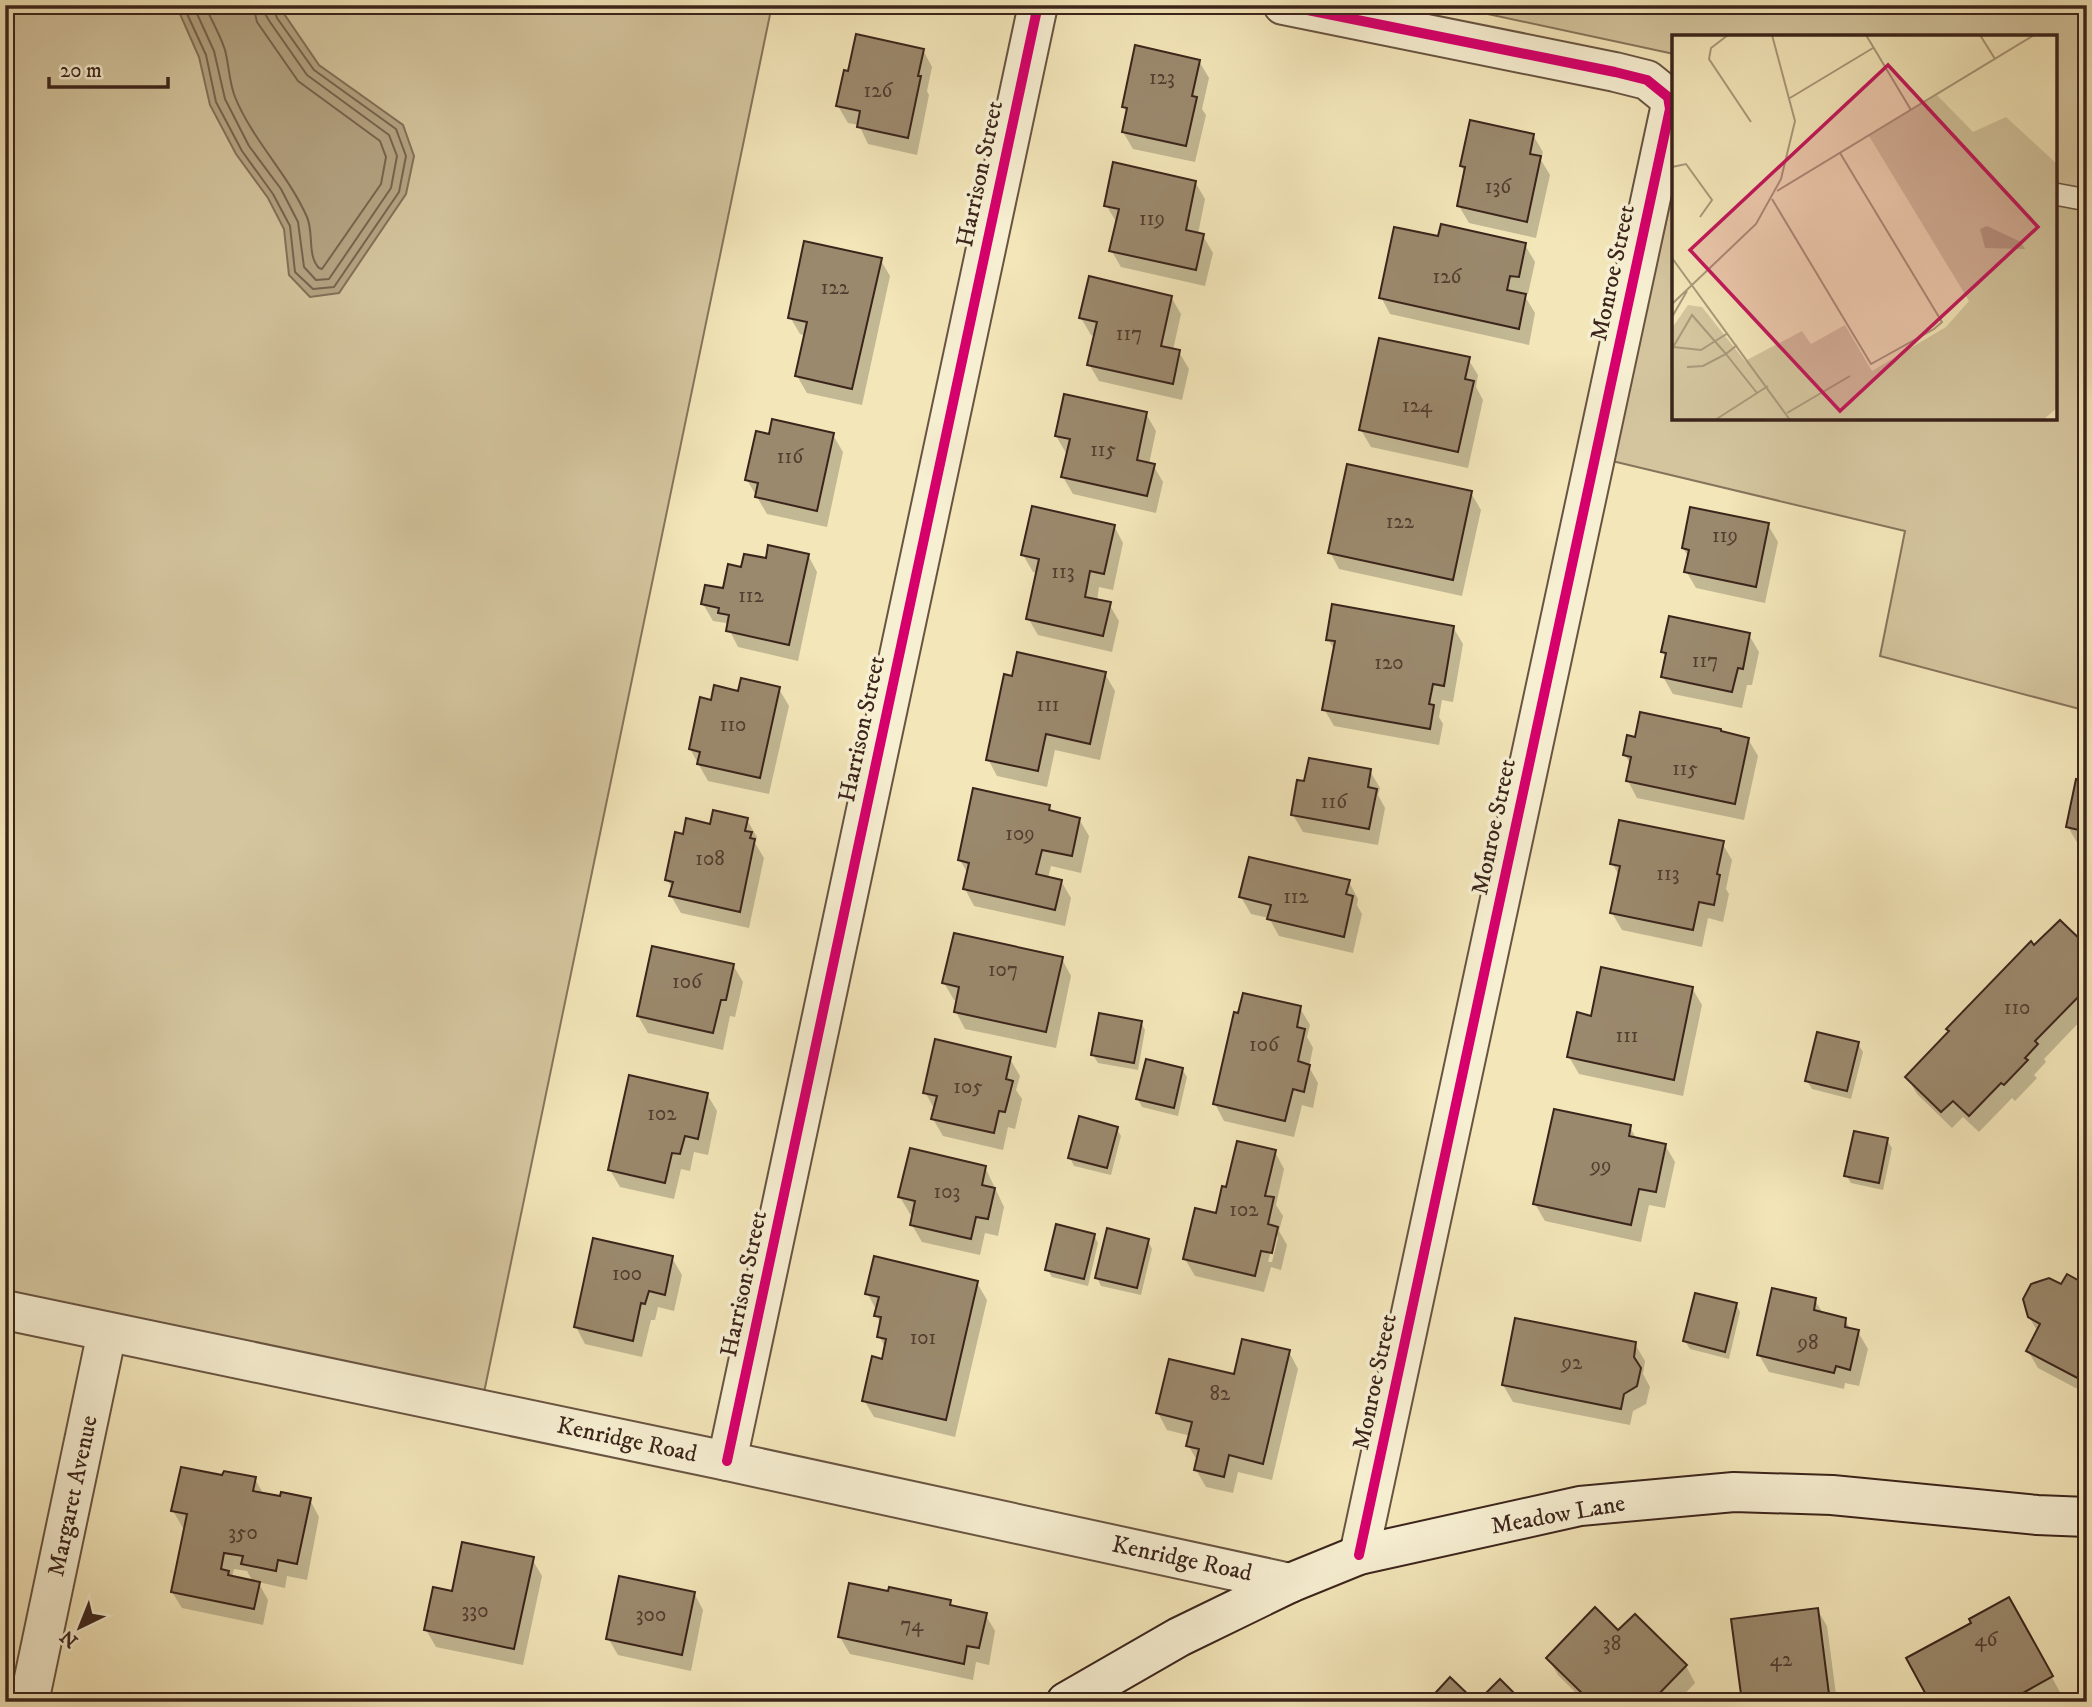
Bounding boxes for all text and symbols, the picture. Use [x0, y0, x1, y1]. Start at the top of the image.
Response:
inset map [1672, 35, 2057, 420]
scale bar [49, 46, 168, 90]
text: 20 m [60, 58, 102, 84]
house number: 123 [1149, 65, 1175, 91]
house number: 126 [864, 78, 894, 104]
street label: Harrison Street [950, 98, 1010, 250]
house number: 136 [1485, 174, 1512, 200]
street label: Monroe Street [1584, 202, 1642, 344]
house number: 119 [1139, 206, 1165, 232]
house number: 126 [1433, 264, 1463, 290]
house number: 122 [821, 275, 850, 301]
house number: 117 [1116, 321, 1142, 347]
house number: 124 [1402, 393, 1433, 419]
house number: 115 [1090, 437, 1116, 463]
house number: 116 [777, 444, 804, 470]
house number: 122 [1386, 509, 1415, 535]
house number: 119 [1712, 523, 1738, 549]
house number: 113 [1051, 559, 1075, 585]
house number: 112 [738, 583, 765, 609]
house number: 117 [1692, 648, 1718, 674]
house number: 120 [1374, 650, 1404, 676]
street label: Harrison Street [832, 653, 892, 805]
house number: 111 [1036, 692, 1060, 718]
house number: 110 [720, 712, 746, 738]
street label: Monroe Street [1465, 756, 1523, 898]
house number: 115 [1672, 756, 1698, 782]
house number: 116 [1321, 789, 1348, 815]
house number: 109 [1005, 821, 1035, 847]
house number: 108 [695, 846, 725, 872]
house number: 113 [1656, 861, 1680, 887]
house number: 112 [1283, 884, 1310, 910]
house number: 107 [988, 957, 1018, 983]
house number: 106 [672, 969, 703, 995]
house number: 110 [2004, 995, 2030, 1021]
house number: 111 [1615, 1023, 1639, 1049]
house number: 106 [1249, 1032, 1280, 1058]
house number: 105 [953, 1074, 983, 1100]
house number: 102 [647, 1101, 677, 1127]
house number: 99 [1590, 1153, 1611, 1179]
house number: 103 [934, 1179, 960, 1205]
house number: 102 [1229, 1197, 1259, 1223]
street label: Harrison Street [714, 1208, 774, 1360]
house number: 100 [612, 1261, 642, 1287]
street label: Monroe Street [1346, 1311, 1404, 1453]
house number: 101 [910, 1325, 936, 1351]
house number: 98 [1797, 1330, 1819, 1356]
house number: 92 [1561, 1350, 1583, 1376]
house number: 82 [1210, 1381, 1231, 1407]
street label: Kenridge Road [554, 1410, 700, 1470]
street label: Margaret Avenue [41, 1413, 105, 1579]
street label: Meadow Lane [1489, 1488, 1627, 1542]
house number: 350 [228, 1520, 258, 1546]
street label: Kenridge Road [1109, 1529, 1255, 1589]
north arrow [46, 1592, 116, 1662]
house number: 330 [462, 1598, 488, 1624]
house number: 300 [636, 1602, 666, 1628]
house number: 74 [901, 1612, 924, 1638]
text: N [56, 1624, 83, 1652]
house number: 46 [1974, 1627, 1999, 1653]
house number: 38 [1603, 1631, 1621, 1657]
house number: 42 [1770, 1647, 1793, 1673]

